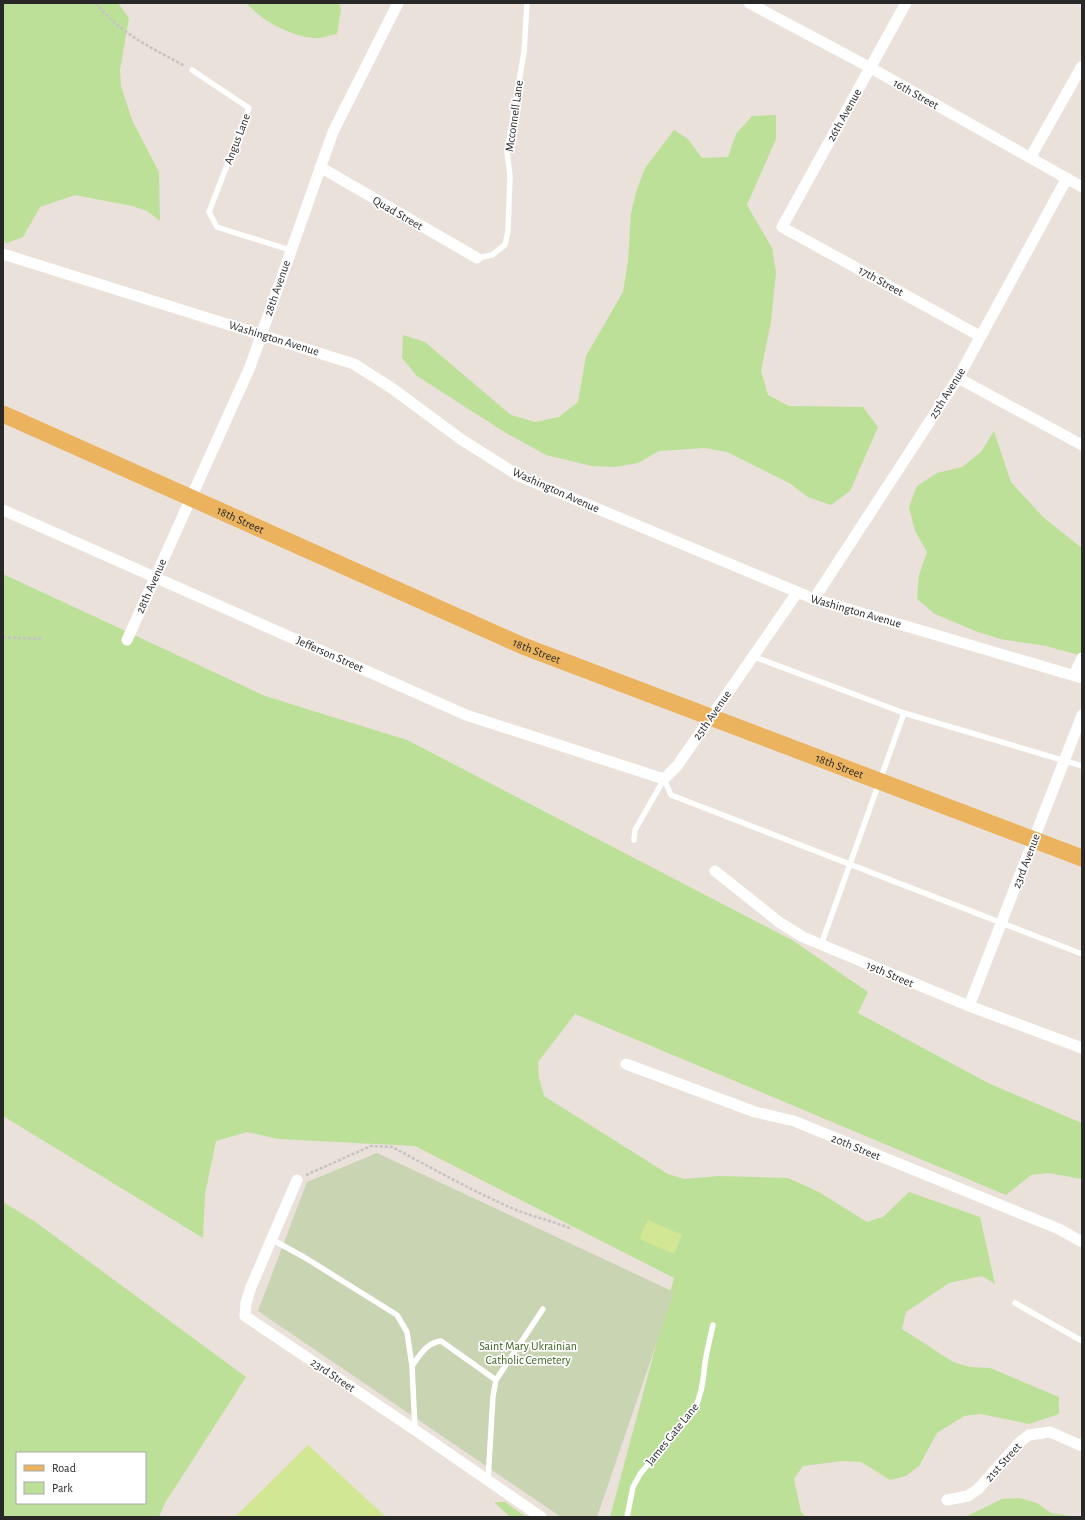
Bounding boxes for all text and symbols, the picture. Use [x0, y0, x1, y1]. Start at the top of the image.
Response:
street label: 16th Street [891, 77, 941, 111]
street label: Mcconnell Lane [503, 79, 525, 153]
street label: 26th Avenue [825, 87, 863, 143]
street label: Angus Lane [222, 112, 252, 166]
street label: Quad Street [370, 194, 425, 233]
street label: 28th Avenue [262, 259, 292, 317]
street label: 17th Street [856, 264, 906, 298]
street label: Washington Avenue [227, 319, 321, 357]
street label: 25th Avenue [927, 365, 967, 421]
street label: Washington Avenue [511, 465, 601, 515]
street label: 18th Street [215, 504, 266, 536]
street label: 28th Avenue [134, 557, 168, 615]
street label: Washington Avenue [809, 592, 903, 630]
street label: Jefferson Street [295, 634, 366, 674]
street label: 18th Street [511, 636, 562, 666]
street label: 25th Avenue [691, 688, 733, 742]
street label: 18th Street [814, 752, 865, 781]
street label: 23rd Avenue [1010, 832, 1042, 890]
street label: 19th Street [865, 959, 916, 989]
street label: 20th Street [830, 1132, 883, 1162]
park label: Saint Mary Ukrainian Catholic Cemetery [479, 1340, 577, 1367]
street label: 23rd Street [309, 1356, 358, 1394]
street label: James Gate Lane [643, 1401, 701, 1467]
street label: 21st Street [982, 1440, 1024, 1484]
legend [16, 1452, 146, 1504]
text: Road [52, 1462, 76, 1474]
text: Park [52, 1482, 73, 1494]

